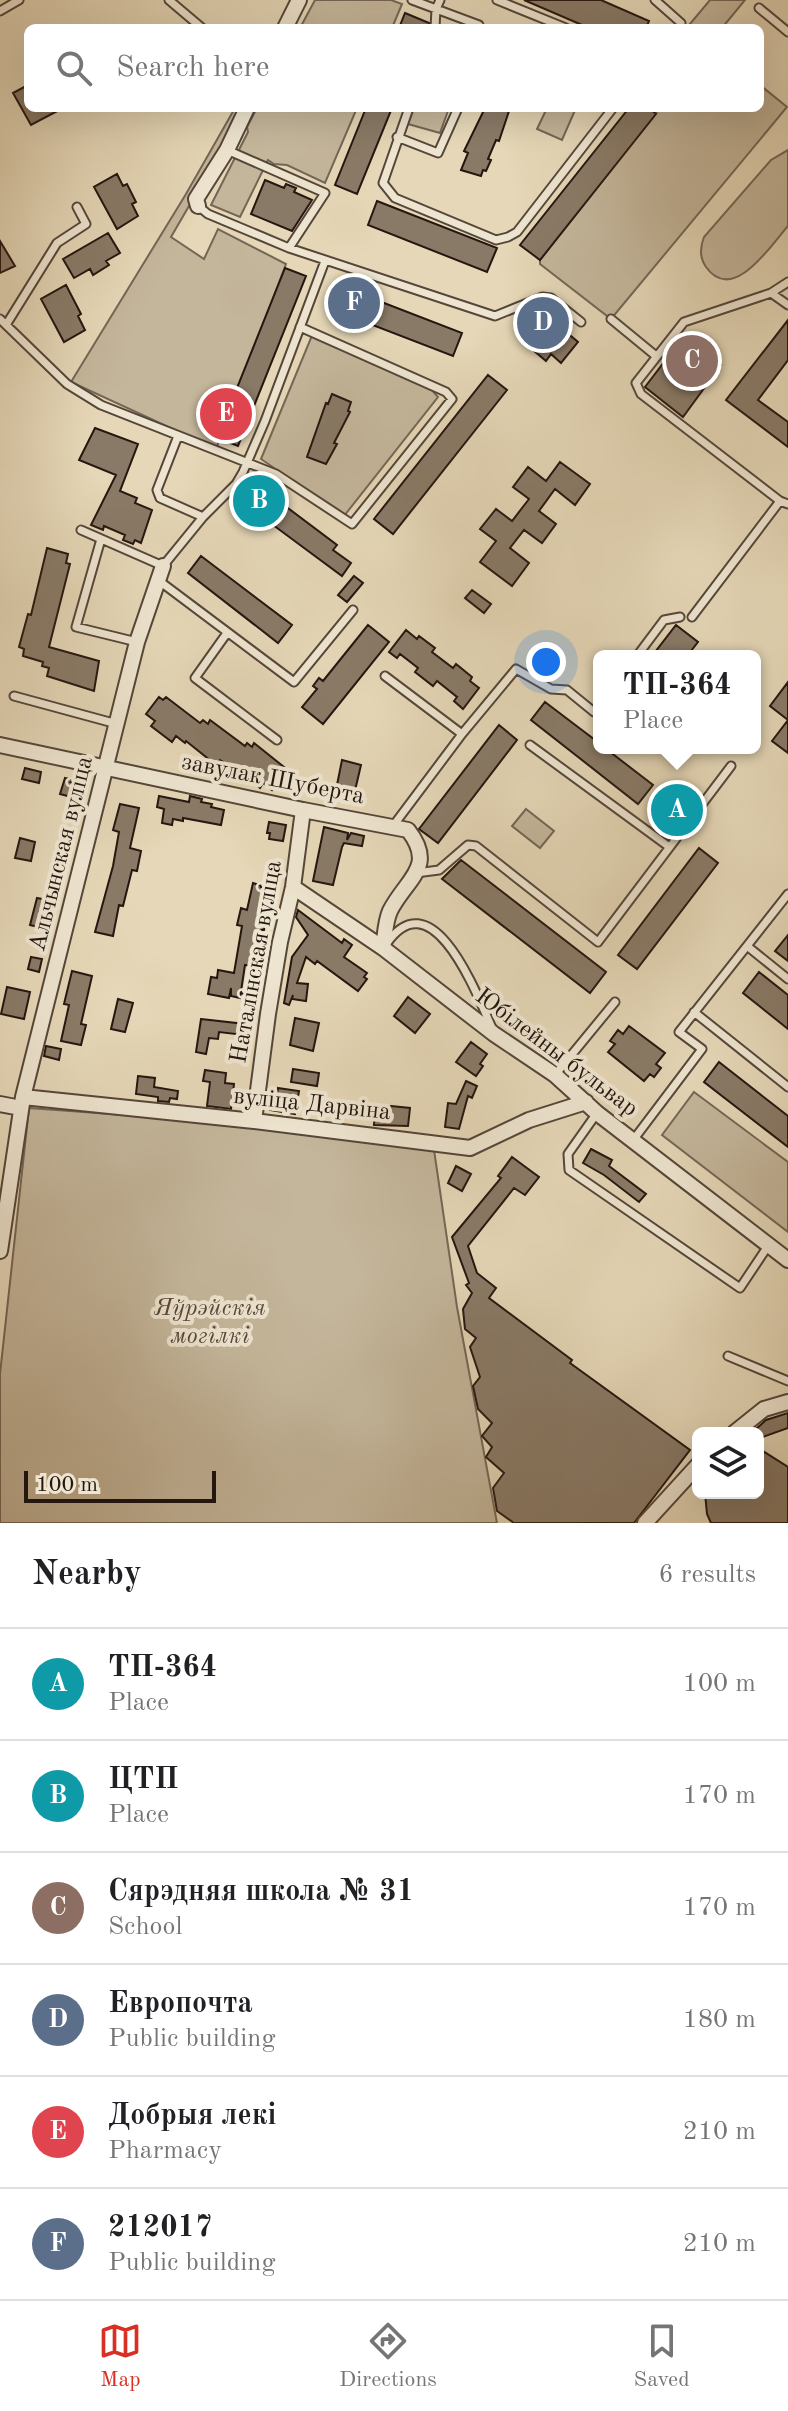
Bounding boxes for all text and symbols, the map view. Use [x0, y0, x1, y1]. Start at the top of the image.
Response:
search box [24, 24, 764, 112]
icon: search [52, 46, 96, 90]
text: Search here [116, 53, 270, 83]
pin: F [328, 273, 380, 333]
pin: D [517, 293, 569, 353]
pin: C [666, 331, 718, 391]
pin: E [200, 384, 252, 444]
pin: B [233, 471, 285, 531]
your location [526, 642, 566, 682]
popup [593, 650, 761, 754]
text: ТП-364 [622, 671, 732, 701]
text: Place [622, 708, 683, 734]
street label: завулак Шуберта [180, 751, 367, 810]
street label: Альчынская вуліца [26, 754, 98, 954]
pin: A [651, 780, 703, 840]
street label: Наталінская вуліца [227, 858, 287, 1065]
street label: Юбілейны бульвар [470, 984, 642, 1122]
street label: вуліца Дарвіна [232, 1085, 392, 1125]
park label: Яўрэйскія могілкі [154, 1297, 266, 1349]
map controls [692, 1427, 764, 1499]
button: layers [692, 1427, 764, 1499]
scale bar [24, 1467, 216, 1503]
text: 100 m [36, 1474, 98, 1496]
text: Nearby [32, 1558, 142, 1592]
text: 6 results [658, 1562, 756, 1588]
text: ТП-364 [108, 1653, 217, 1683]
text: A [48, 1671, 68, 1697]
text: 100 m [683, 1671, 756, 1697]
text: Place [108, 1690, 169, 1716]
text: ЦТП [108, 1765, 179, 1795]
text: B [49, 1783, 67, 1809]
text: 170 m [683, 1783, 756, 1809]
text: Place [108, 1802, 169, 1828]
text: Сярэдняя школа № 31 [108, 1877, 414, 1907]
text: C [49, 1895, 67, 1921]
text: 170 m [683, 1895, 756, 1921]
text: School [108, 1914, 182, 1940]
text: Европочта [108, 1989, 253, 2019]
text: D [48, 2007, 68, 2033]
text: 180 m [683, 2007, 756, 2033]
text: Public building [108, 2026, 275, 2052]
text: Добрыя лекі [108, 2101, 276, 2131]
text: E [49, 2119, 67, 2145]
text: 210 m [683, 2119, 756, 2145]
text: Pharmacy [108, 2138, 222, 2164]
text: 212017 [108, 2213, 212, 2243]
text: F [49, 2231, 67, 2257]
text: 210 m [683, 2231, 756, 2257]
text: Public building [108, 2250, 275, 2276]
tab: Map [98, 2319, 142, 2394]
tab: Directions [339, 2319, 437, 2394]
tab: Saved [634, 2319, 690, 2394]

